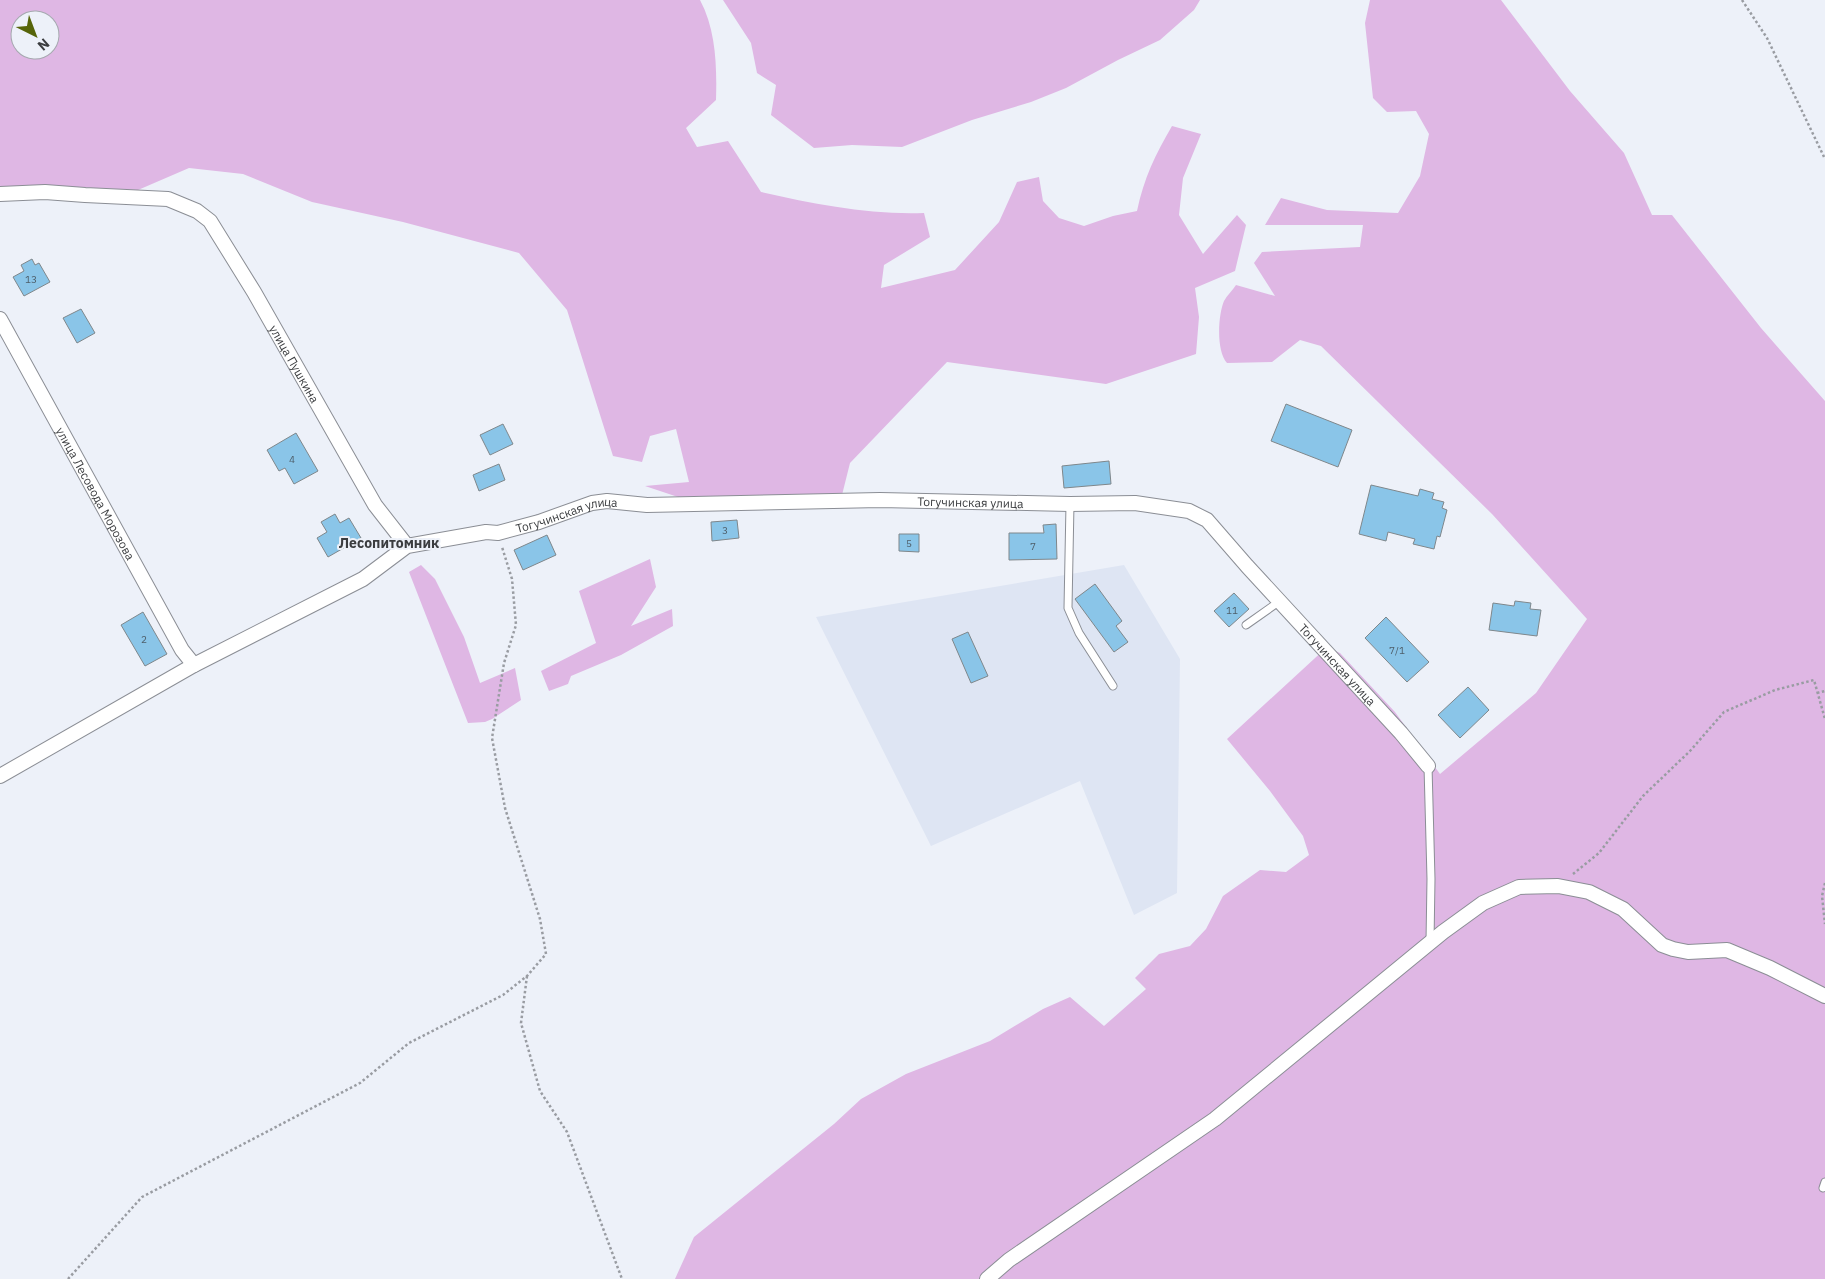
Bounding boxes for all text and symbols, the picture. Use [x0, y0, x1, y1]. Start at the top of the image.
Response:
north arrow [10, 10, 60, 60]
text: N [34, 35, 53, 55]
house number: 13 [25, 273, 37, 286]
street label: улица Пушкина [267, 322, 323, 406]
street label: улица Лесовода Морозова [53, 424, 139, 563]
house number: 4 [289, 453, 295, 466]
street label: Тогучинская улица [514, 493, 619, 535]
street label: Тогучинская улица [917, 493, 1024, 511]
house number: 3 [722, 524, 728, 537]
district label: Лесопитомник [339, 534, 439, 552]
house number: 5 [906, 537, 912, 550]
house number: 7 [1030, 540, 1036, 553]
house number: 11 [1226, 604, 1238, 617]
street label: Тогучинская улица [1296, 620, 1380, 709]
house number: 2 [141, 633, 147, 646]
house number: 7/1 [1389, 644, 1405, 657]

